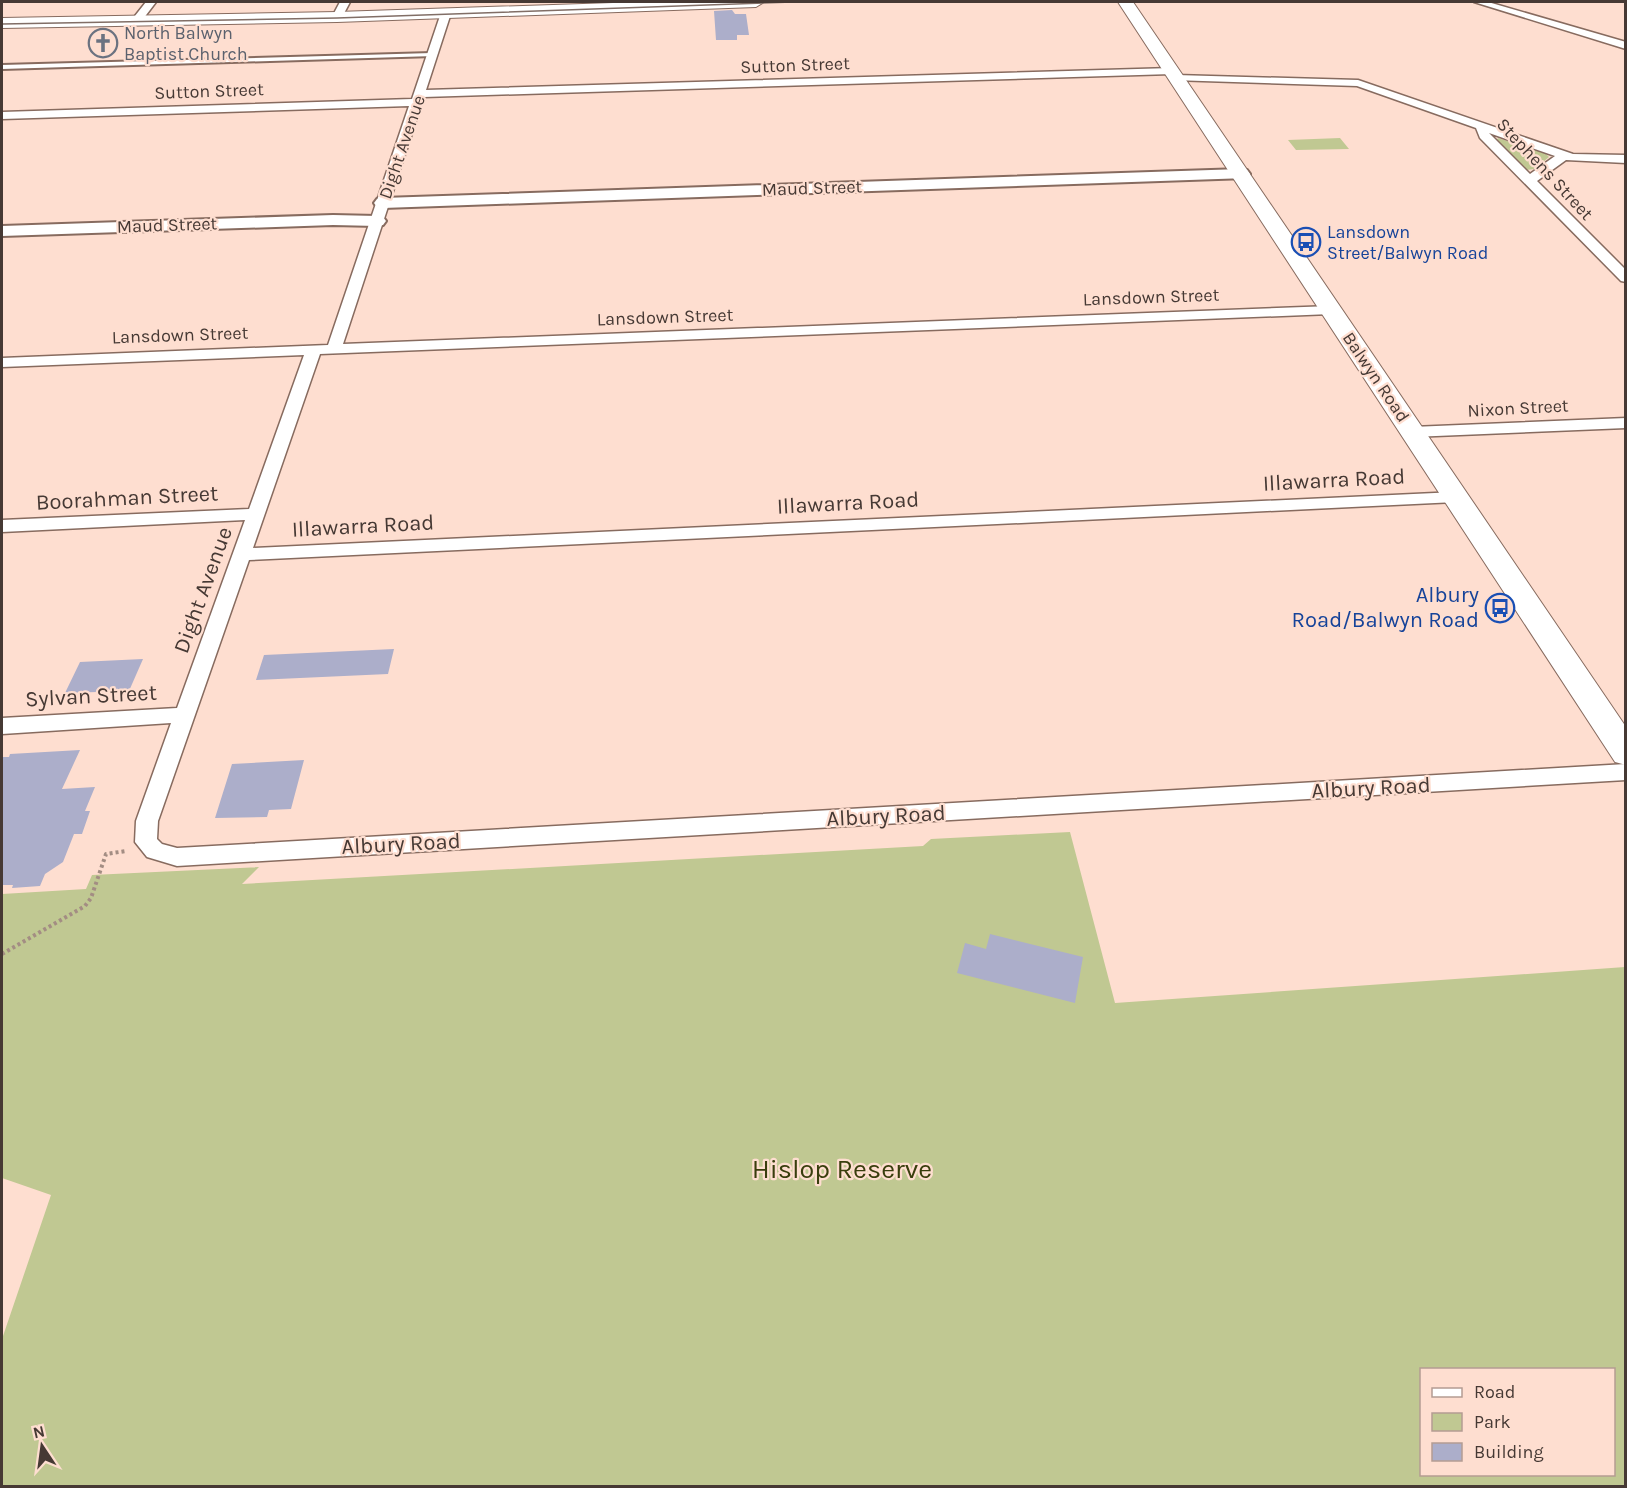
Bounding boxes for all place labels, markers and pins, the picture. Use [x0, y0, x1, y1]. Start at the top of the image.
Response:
place label: North Balwyn Baptist Church [124, 22, 248, 65]
church icon: North Balwyn Baptist Church [87, 27, 119, 59]
place label: Lansdown Street/Balwyn Road [1327, 221, 1488, 264]
bus stop icon: Lansdown Street/Balwyn Road [1290, 226, 1322, 258]
place label: Albury Road/Balwyn Road [1292, 582, 1479, 633]
bus stop icon: Albury Road/Balwyn Road [1484, 592, 1516, 624]

